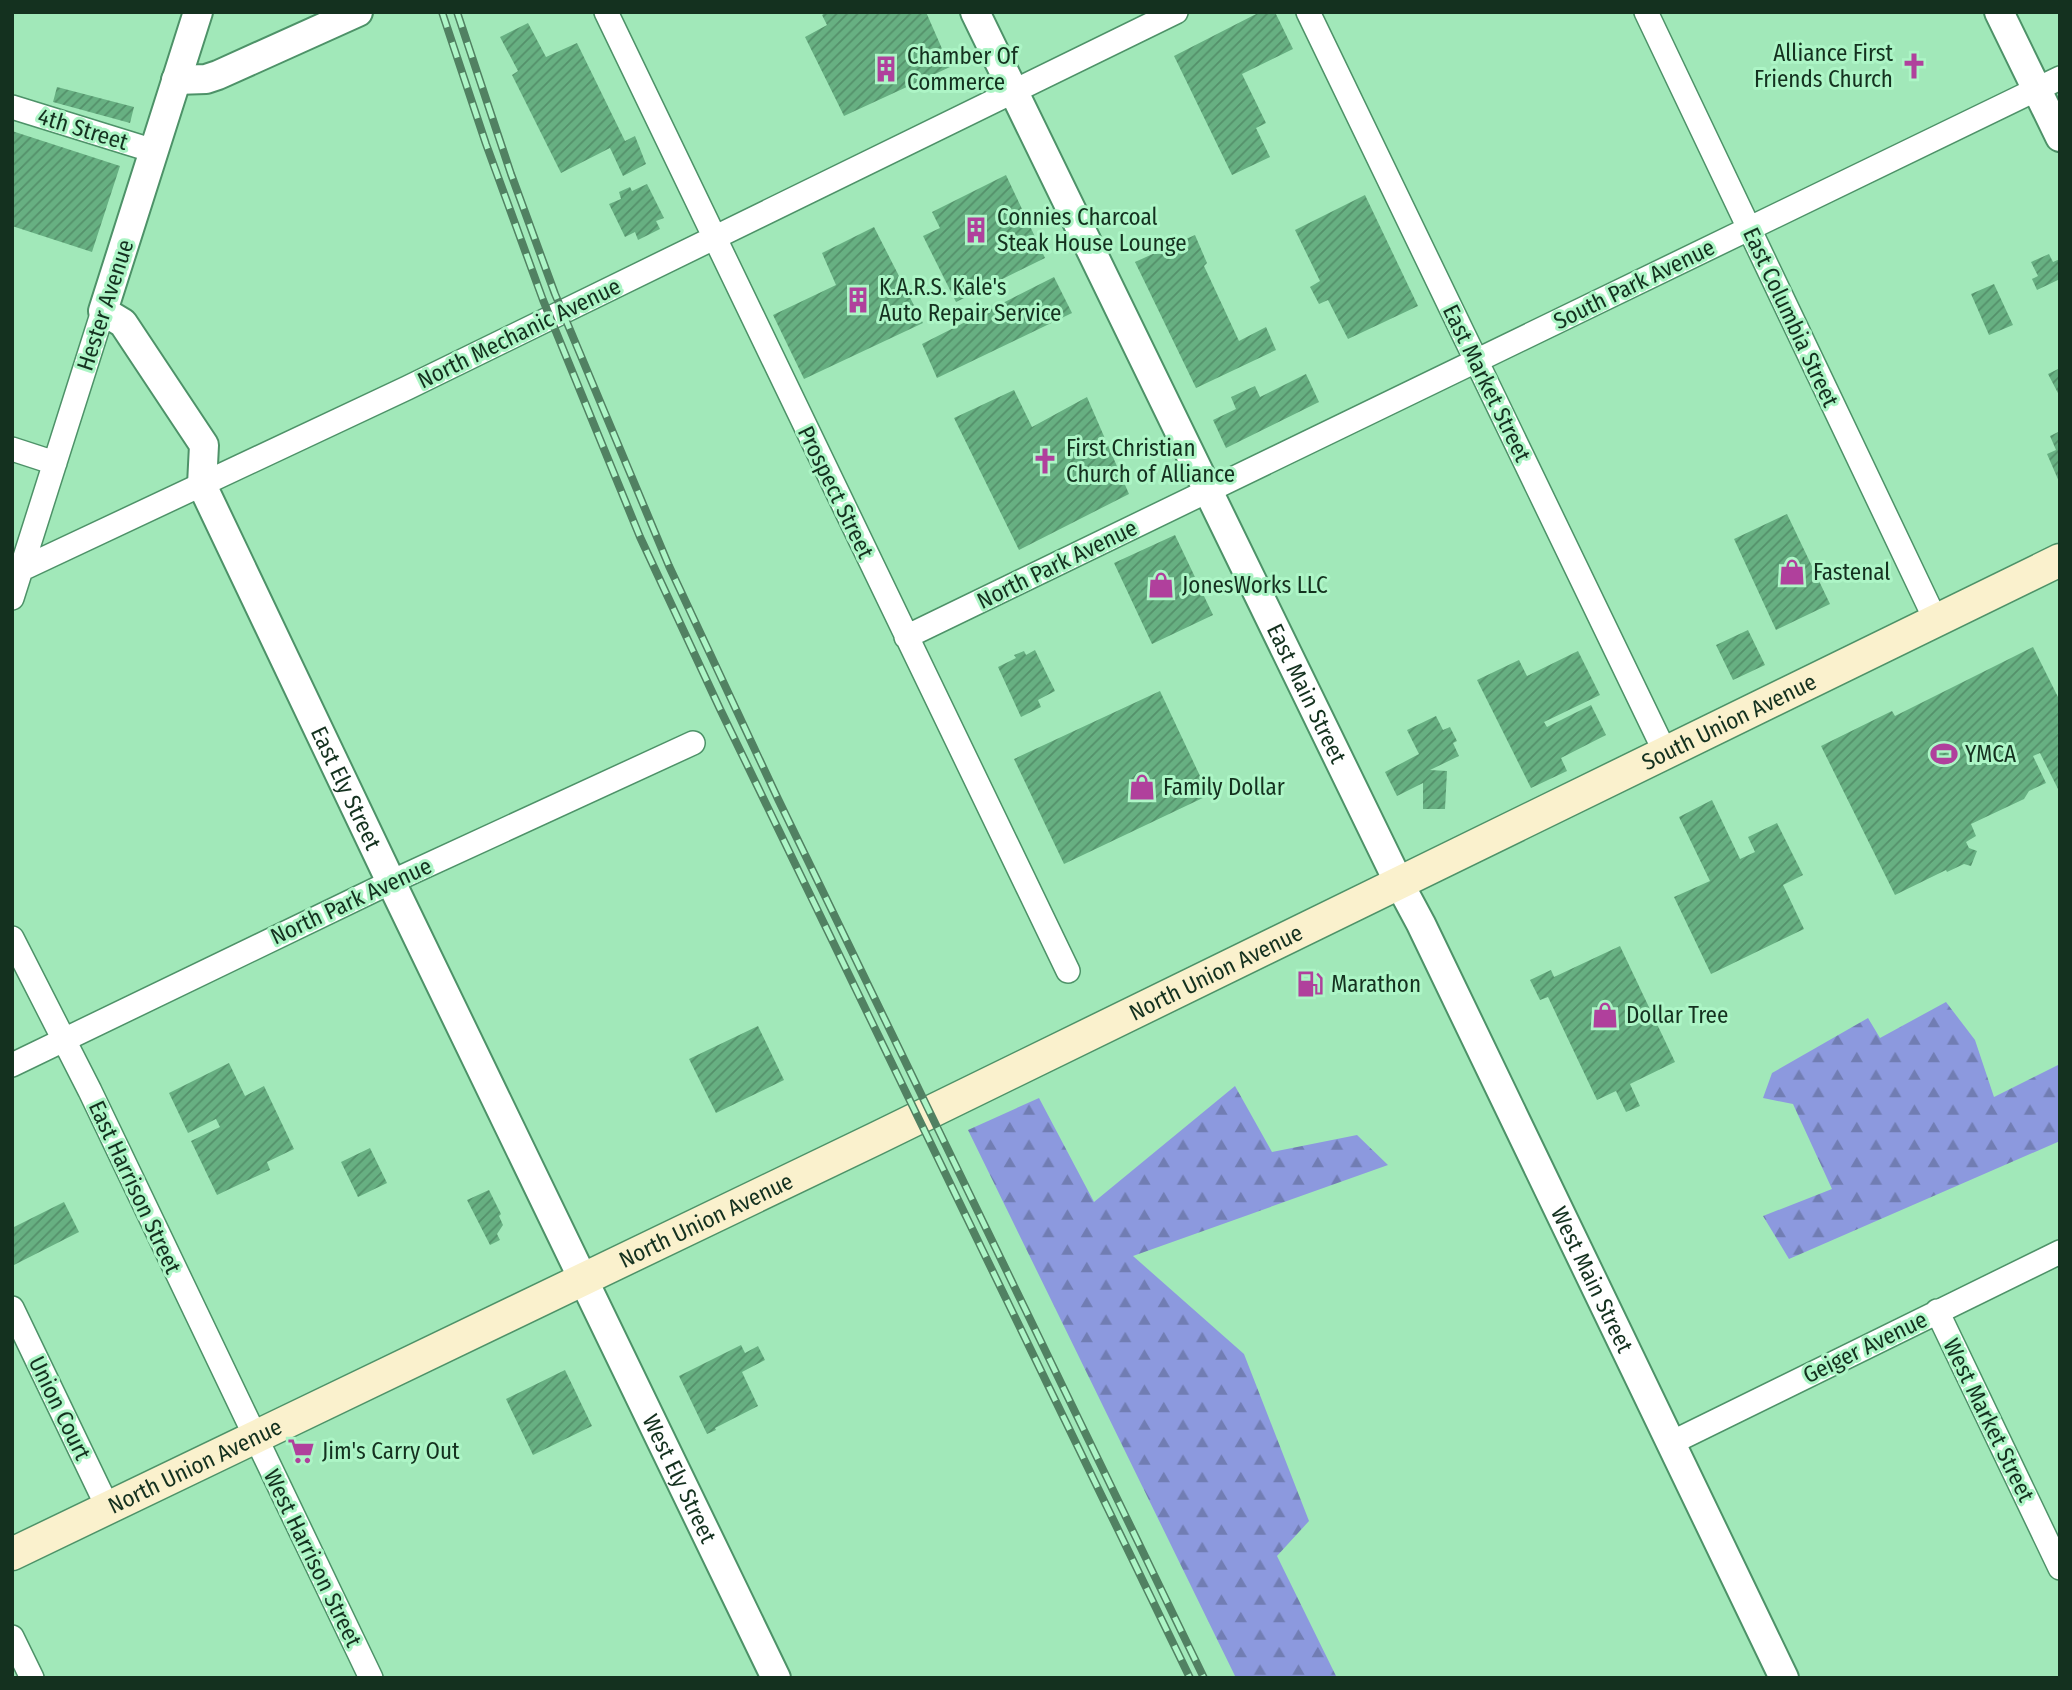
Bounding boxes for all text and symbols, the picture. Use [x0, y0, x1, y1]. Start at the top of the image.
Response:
place label: Alliance First Friends Church [1754, 39, 1893, 93]
place label: Chamber Of Commerce [907, 42, 1020, 96]
church icon: Alliance First Friends Church [1899, 51, 1929, 81]
building icon: Chamber Of Commerce [871, 54, 901, 84]
street label: 4th Street [35, 102, 132, 156]
place label: Connies Charcoal Steak House Lounge [997, 203, 1187, 257]
building icon: Connies Charcoal Steak House Lounge [961, 215, 991, 245]
street label: East Columbia Street [1737, 223, 1845, 412]
street label: South Park Avenue [1549, 233, 1719, 335]
street label: Hester Avenue [71, 236, 139, 374]
street label: North Mechanic Avenue [413, 272, 625, 394]
place label: K.A.R.S. Kale's Auto Repair Service [879, 273, 1061, 327]
building icon: K.A.R.S. Kale's Auto Repair Service [843, 285, 873, 315]
street label: East Market Street [1437, 300, 1537, 467]
street label: Prospect Street [792, 421, 880, 563]
place label: First Christian Church of Alliance [1066, 434, 1235, 488]
church icon: First Christian Church of Alliance [1030, 446, 1060, 476]
street label: North Park Avenue [972, 513, 1142, 615]
shop icon: Fastenal [1777, 557, 1807, 587]
place label: Fastenal [1813, 558, 1890, 586]
shop icon: JonesWorks LLC [1146, 570, 1176, 600]
place label: JonesWorks LLC [1182, 571, 1328, 599]
street label: East Main Street [1261, 619, 1353, 768]
street label: South Union Avenue [1637, 667, 1821, 776]
street label: East Ely Street [305, 722, 388, 854]
sports icon: YMCA [1929, 739, 1959, 769]
place label: YMCA [1965, 740, 2016, 768]
shop icon: Family Dollar [1127, 772, 1157, 802]
place label: Family Dollar [1163, 773, 1285, 801]
street label: North Park Avenue [266, 851, 436, 951]
street label: North Union Avenue [1125, 918, 1307, 1027]
fuel station icon: Marathon [1295, 969, 1325, 999]
place label: Marathon [1331, 970, 1421, 998]
shop icon: Dollar Tree [1590, 1000, 1620, 1030]
place label: Dollar Tree [1626, 1001, 1728, 1029]
street label: East Harrison Street [83, 1096, 187, 1278]
street label: North Union Avenue [615, 1167, 797, 1274]
street label: West Main Street [1545, 1202, 1639, 1358]
street label: Geiger Avenue [1798, 1305, 1932, 1389]
street label: West Market Street [1937, 1334, 2041, 1507]
street label: Union Court [23, 1352, 97, 1465]
street label: West Ely Street [637, 1410, 723, 1548]
street label: North Union Avenue [104, 1412, 286, 1520]
supermarket icon: Jim's Carry Out [286, 1436, 316, 1466]
place label: Jim's Carry Out [322, 1437, 460, 1465]
street label: West Harrison Street [258, 1465, 368, 1652]

